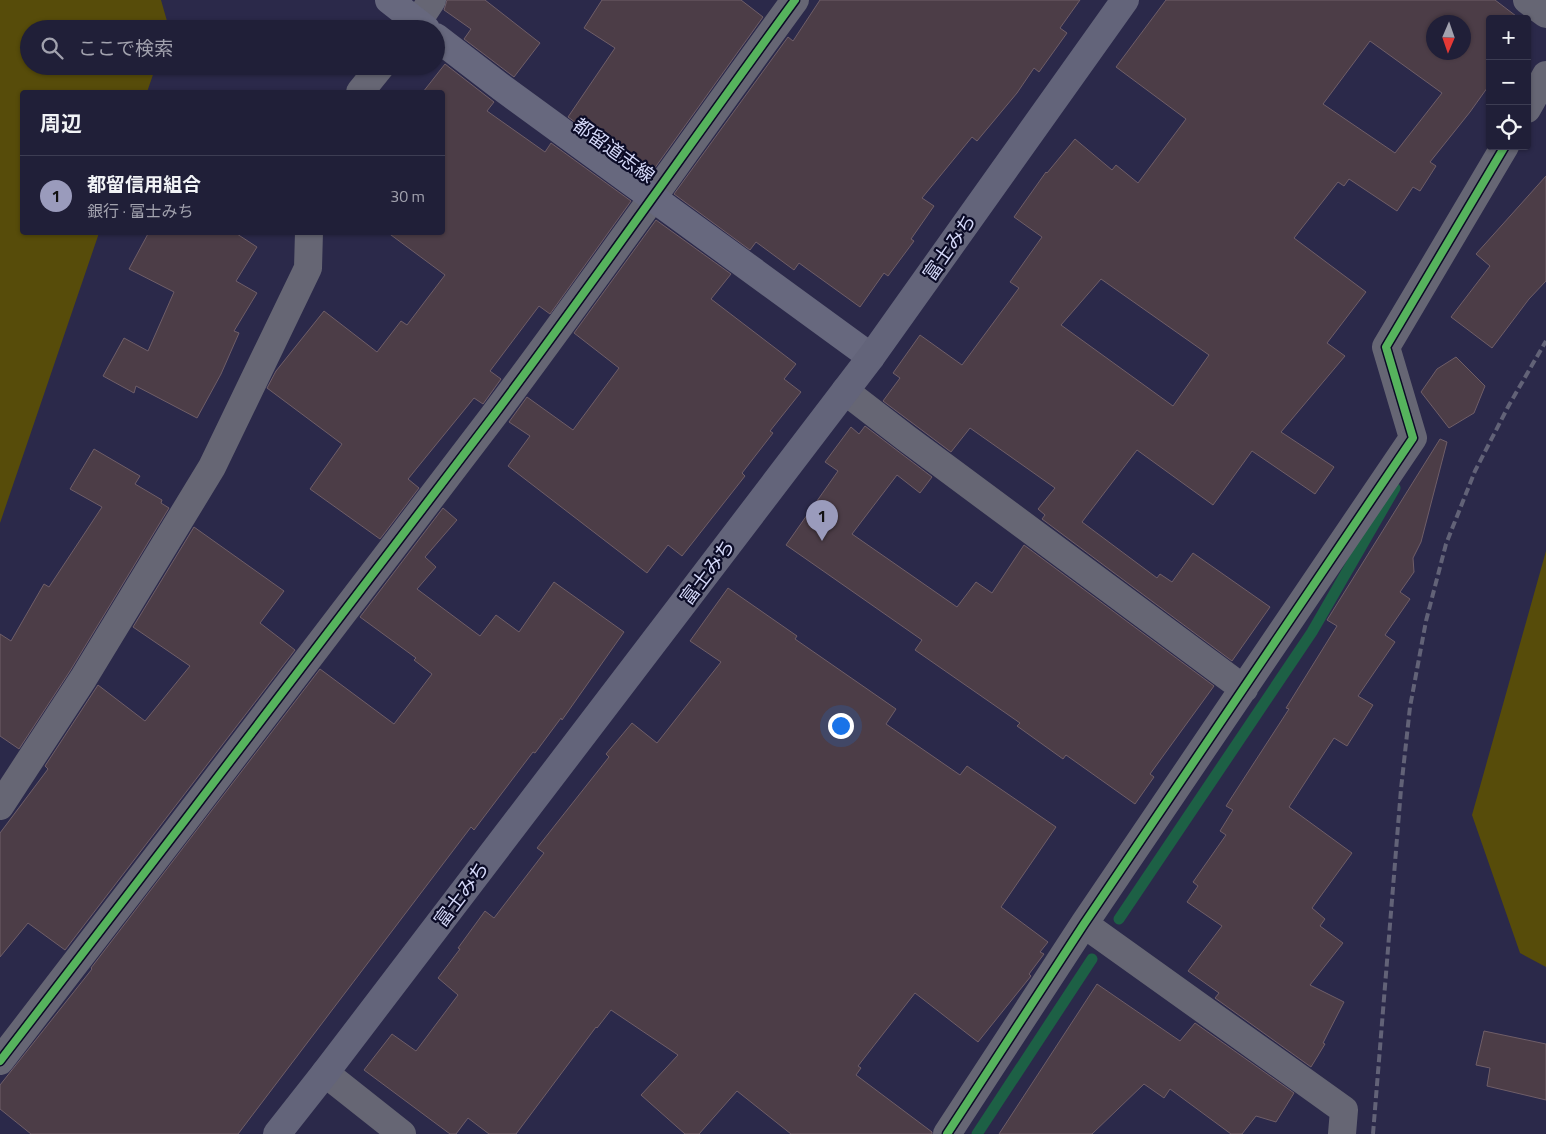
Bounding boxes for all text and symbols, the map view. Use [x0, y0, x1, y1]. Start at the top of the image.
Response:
north arrow [1426, 15, 1471, 60]
map controls [1486, 15, 1531, 150]
button: + [1486, 15, 1531, 60]
search box [20, 20, 445, 75]
text: ここで検索 [78, 33, 173, 62]
icon: search [38, 34, 66, 62]
button: − [1486, 60, 1531, 105]
button: locate [1486, 105, 1531, 150]
text: 周辺 [40, 107, 82, 139]
street label: 都留道志線 [567, 110, 661, 189]
text: 都留信用組合 [87, 169, 201, 198]
text: 1 [52, 184, 60, 208]
text: 30 m [390, 184, 425, 208]
text: 銀行 · 富士みち [87, 199, 194, 223]
street label: 富士みち [915, 207, 982, 286]
pin: 1 [806, 500, 838, 541]
street label: 富士みち [672, 533, 741, 611]
your location [828, 713, 854, 739]
street label: 富士みち [426, 855, 495, 933]

